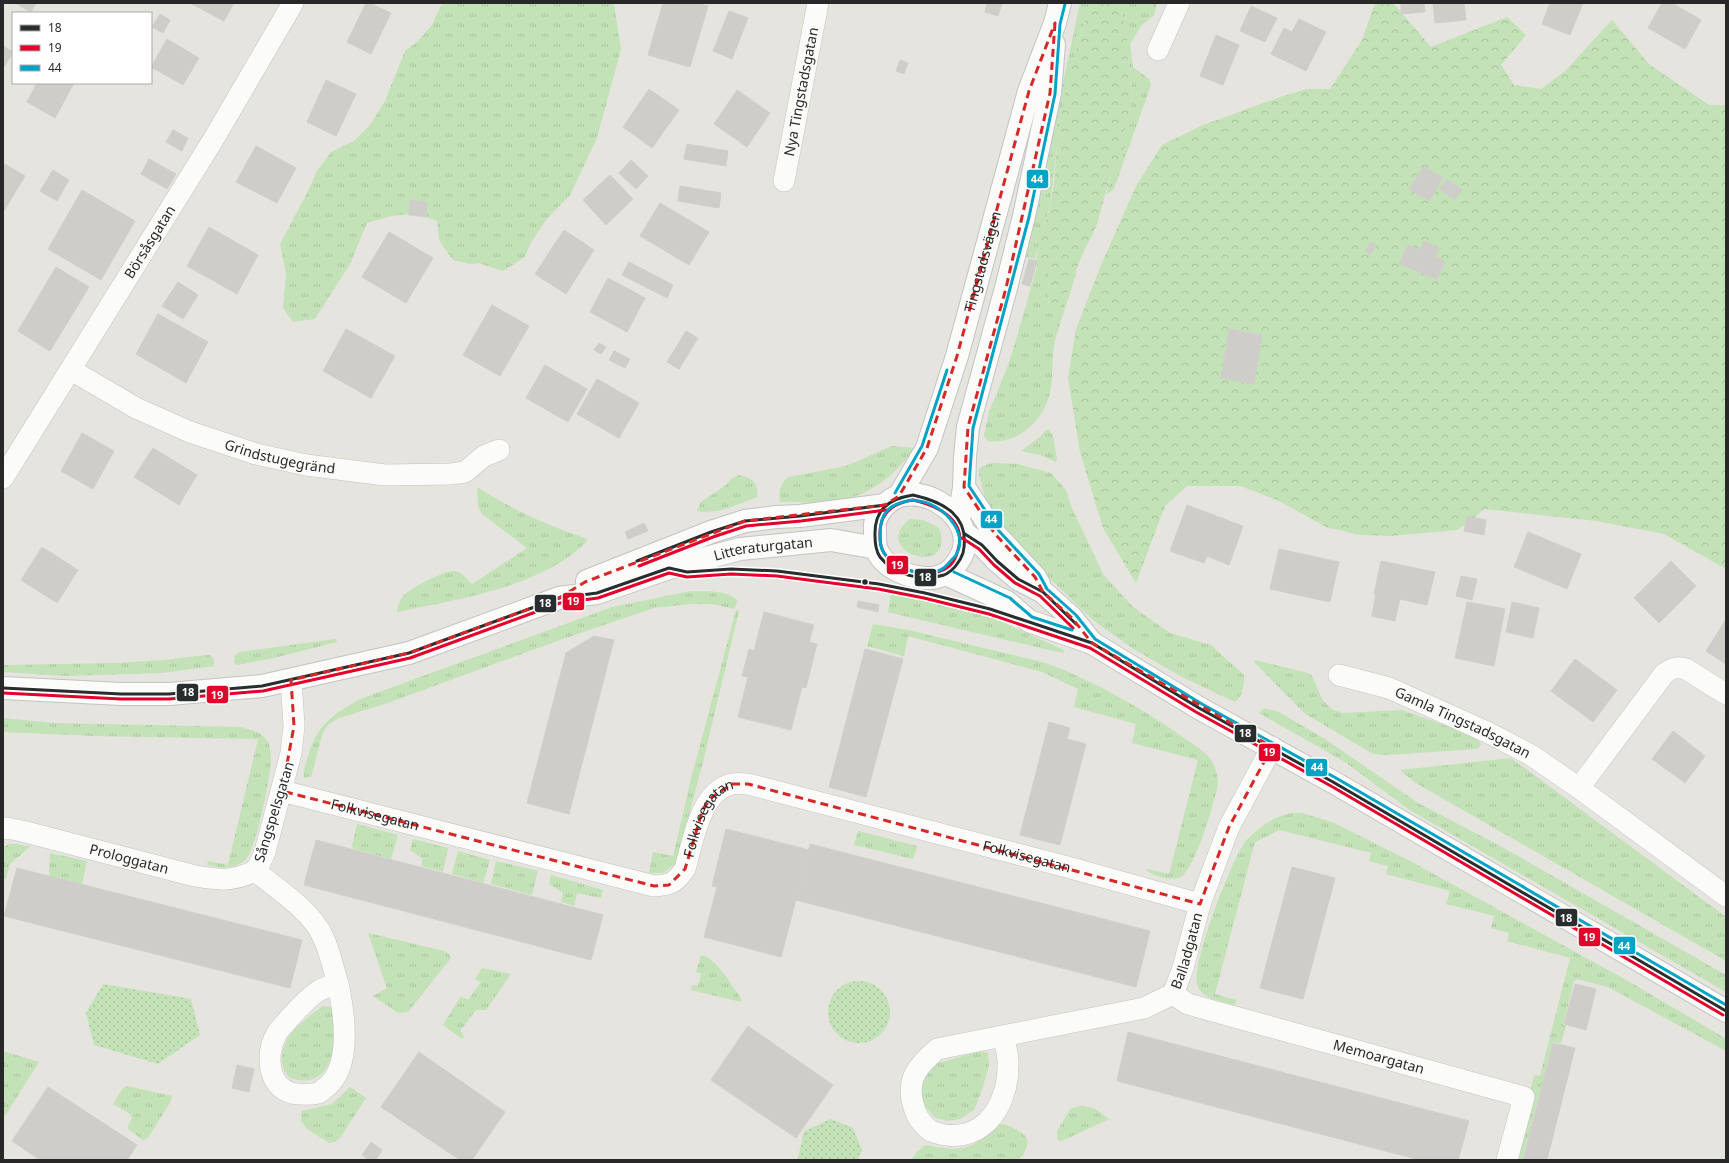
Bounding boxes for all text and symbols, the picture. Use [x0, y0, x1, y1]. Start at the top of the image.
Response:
legend [12, 12, 152, 84]
text: 18 [48, 19, 62, 36]
street label: Nya Tingstadsgatan [779, 25, 822, 158]
text: 19 [48, 39, 62, 56]
text: 44 [48, 59, 62, 76]
line badge: 44 [1026, 169, 1049, 189]
text: 44 [1031, 171, 1044, 186]
street label: Börsåsgatan [119, 201, 179, 282]
street label: Tingstadsvägen [959, 209, 1005, 314]
street label: Grindstugegränd [222, 434, 336, 478]
line badge: 44 [980, 510, 1003, 529]
text: 44 [985, 511, 998, 526]
street label: Litteraturgatan [711, 532, 813, 565]
line badge: 19 [886, 555, 909, 575]
text: 19 [891, 557, 903, 572]
line badge: 18 [914, 568, 937, 587]
text: 18 [919, 569, 931, 584]
unlabelled marker [860, 577, 870, 587]
line badge: 19 [562, 592, 585, 611]
text: 19 [567, 593, 579, 608]
line badge: 18 [534, 594, 557, 613]
text: 18 [539, 595, 551, 610]
street label: Gamla Tingstadsgatan [1392, 682, 1534, 762]
line badge: 18 [176, 683, 199, 702]
text: 18 [182, 684, 194, 699]
line badge: 19 [206, 685, 229, 704]
text: 19 [211, 687, 223, 702]
line badge: 18 [1234, 724, 1257, 743]
text: 18 [1239, 725, 1251, 740]
line badge: 19 [1258, 743, 1281, 762]
text: 19 [1263, 744, 1275, 759]
line badge: 44 [1305, 758, 1328, 777]
street label: Sångspelsgatan [249, 759, 298, 865]
text: 44 [1311, 759, 1324, 774]
street label: Folkvisegatan [679, 774, 736, 859]
street label: Folkvisegatan [329, 794, 421, 835]
street label: Folkvisegatan [981, 835, 1073, 877]
street label: Prologgatan [87, 839, 171, 878]
line badge: 18 [1555, 908, 1578, 927]
street label: Balladgatan [1166, 910, 1206, 992]
text: 18 [1560, 910, 1572, 925]
line badge: 19 [1578, 927, 1601, 947]
text: 19 [1583, 929, 1595, 944]
line badge: 44 [1613, 936, 1636, 955]
text: 44 [1618, 938, 1631, 953]
street label: Memoargatan [1331, 1035, 1427, 1078]

